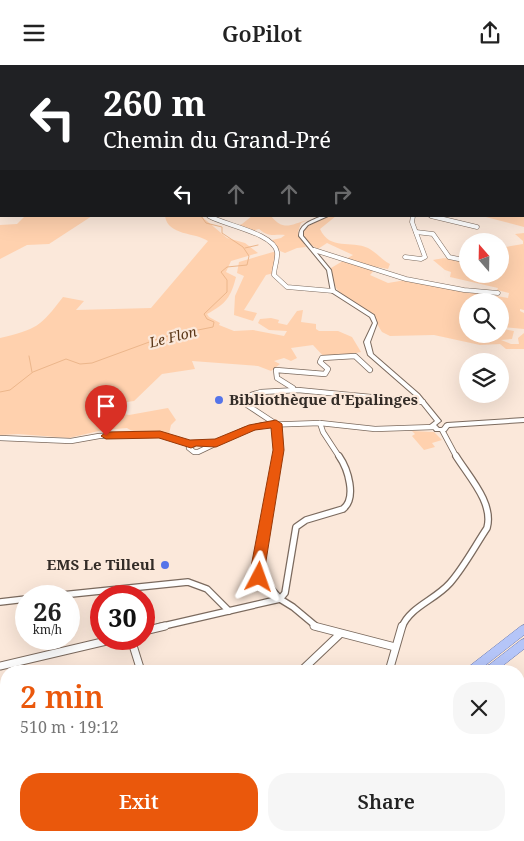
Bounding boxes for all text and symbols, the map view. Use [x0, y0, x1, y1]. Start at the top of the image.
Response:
text: GoPilot [222, 18, 302, 48]
icon: menu [20, 19, 48, 47]
icon: share [476, 19, 504, 47]
text: 260 m [103, 79, 206, 126]
icon: left [20, 85, 85, 150]
text: Chemin du Grand-Pré [103, 124, 331, 154]
icon: left [169, 180, 197, 208]
icon: ahead [222, 180, 250, 208]
icon: ahead [275, 180, 303, 208]
icon: right [328, 180, 356, 208]
north arrow [459, 233, 509, 283]
map controls [459, 233, 509, 403]
button: search [459, 293, 509, 343]
water label: Le Flon [146, 321, 199, 352]
button: layers [459, 353, 509, 403]
pin [85, 385, 127, 436]
place label: Bibliothèque d'Epalinges [229, 389, 418, 409]
icon: arrive [92, 392, 120, 420]
marker: Bibliothèque d'Epalinges [213, 394, 225, 406]
position arrow [232, 550, 284, 602]
place label: EMS Le Tilleul [47, 554, 156, 574]
marker: EMS Le Tilleul [159, 559, 171, 571]
speed limit sign: 30 [90, 585, 155, 650]
text: 26 [33, 594, 62, 628]
text: km/h [33, 621, 62, 638]
text: 2 min [20, 676, 104, 717]
button: close [453, 682, 505, 734]
text: 510 m · 19:12 [20, 716, 119, 738]
button: Exit [20, 773, 258, 831]
button: Share [268, 773, 505, 831]

